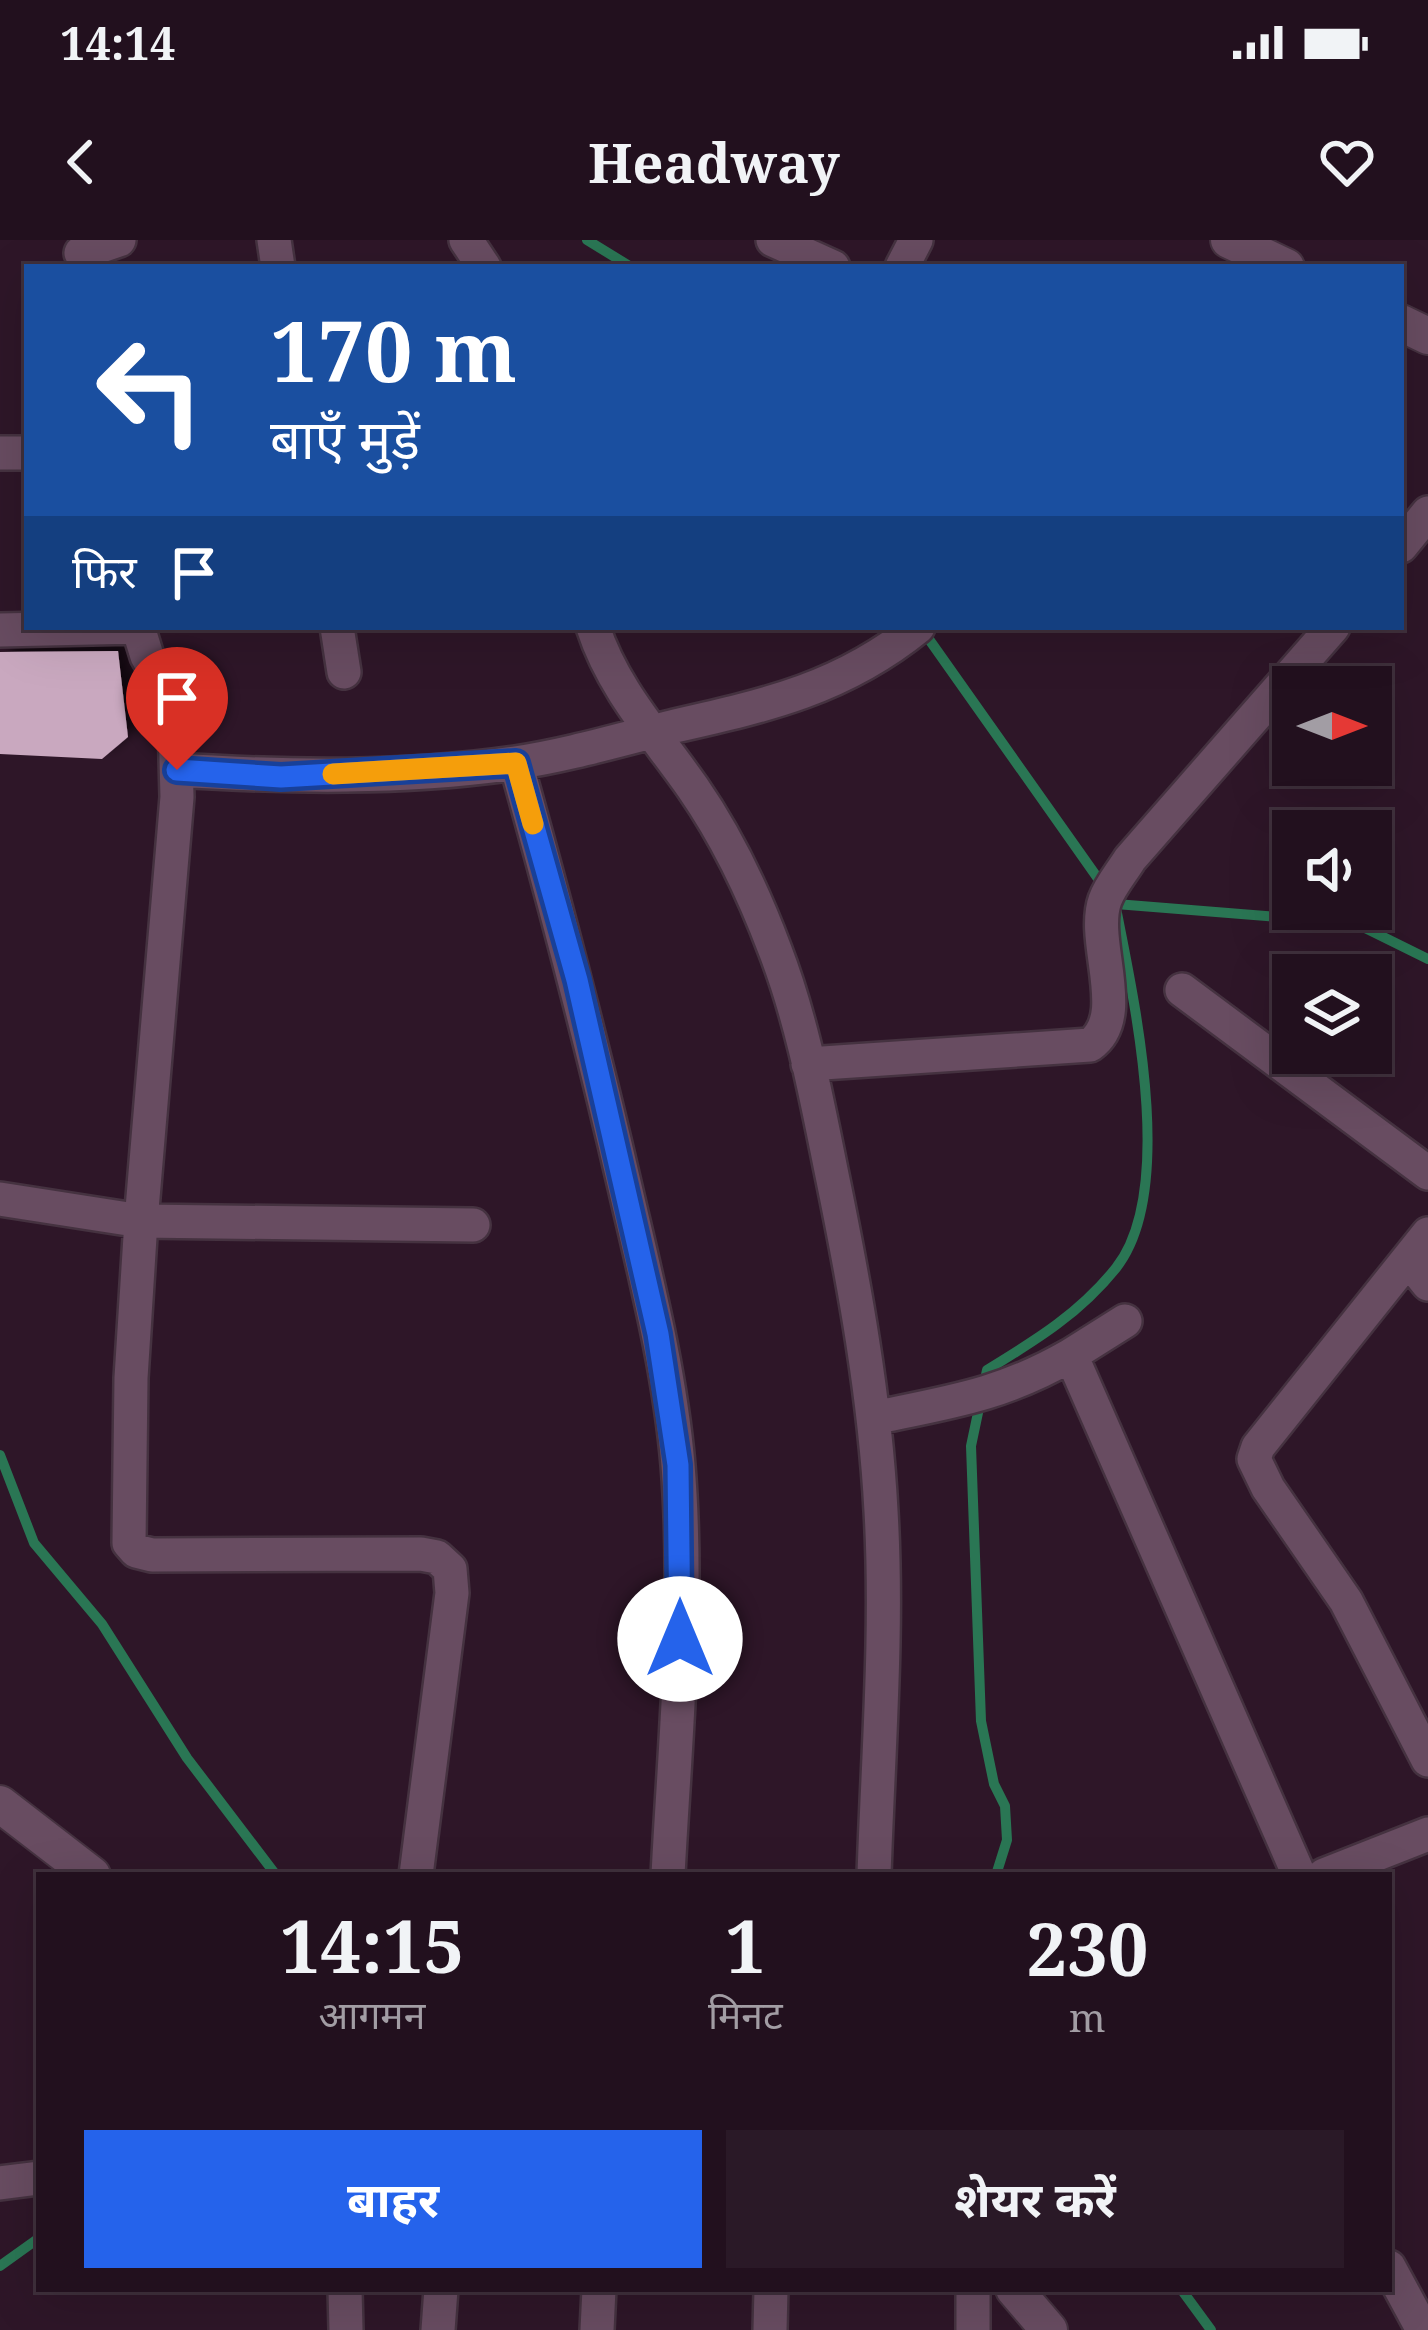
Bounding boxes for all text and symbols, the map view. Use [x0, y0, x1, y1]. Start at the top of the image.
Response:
text: 14:14 [60, 12, 175, 73]
text: Headway [588, 125, 840, 199]
icon: back [48, 129, 114, 195]
icon: heart [1314, 129, 1380, 195]
text: 170 m [270, 292, 517, 407]
icon: left [72, 312, 228, 468]
text: बाएँ मुड़ें [270, 401, 420, 475]
text: फिर [72, 540, 137, 601]
icon: arrive [161, 540, 227, 606]
pin [126, 647, 228, 770]
icon: arrive [144, 665, 210, 731]
north arrow [1272, 666, 1392, 786]
map controls [1272, 666, 1392, 1074]
button: sound [1272, 810, 1392, 930]
button: layers [1272, 954, 1392, 1074]
position arrow [617, 1576, 743, 1702]
text: 14:15 [280, 1896, 464, 1994]
text: 1 [725, 1896, 766, 1994]
text: 230 [1026, 1899, 1148, 1997]
text: आगमन [319, 1987, 425, 2040]
text: मिनट [708, 1987, 783, 2040]
text: m [1069, 1990, 1106, 2043]
button: बाहर [84, 2130, 702, 2268]
button: शेयर करें [726, 2130, 1344, 2268]

